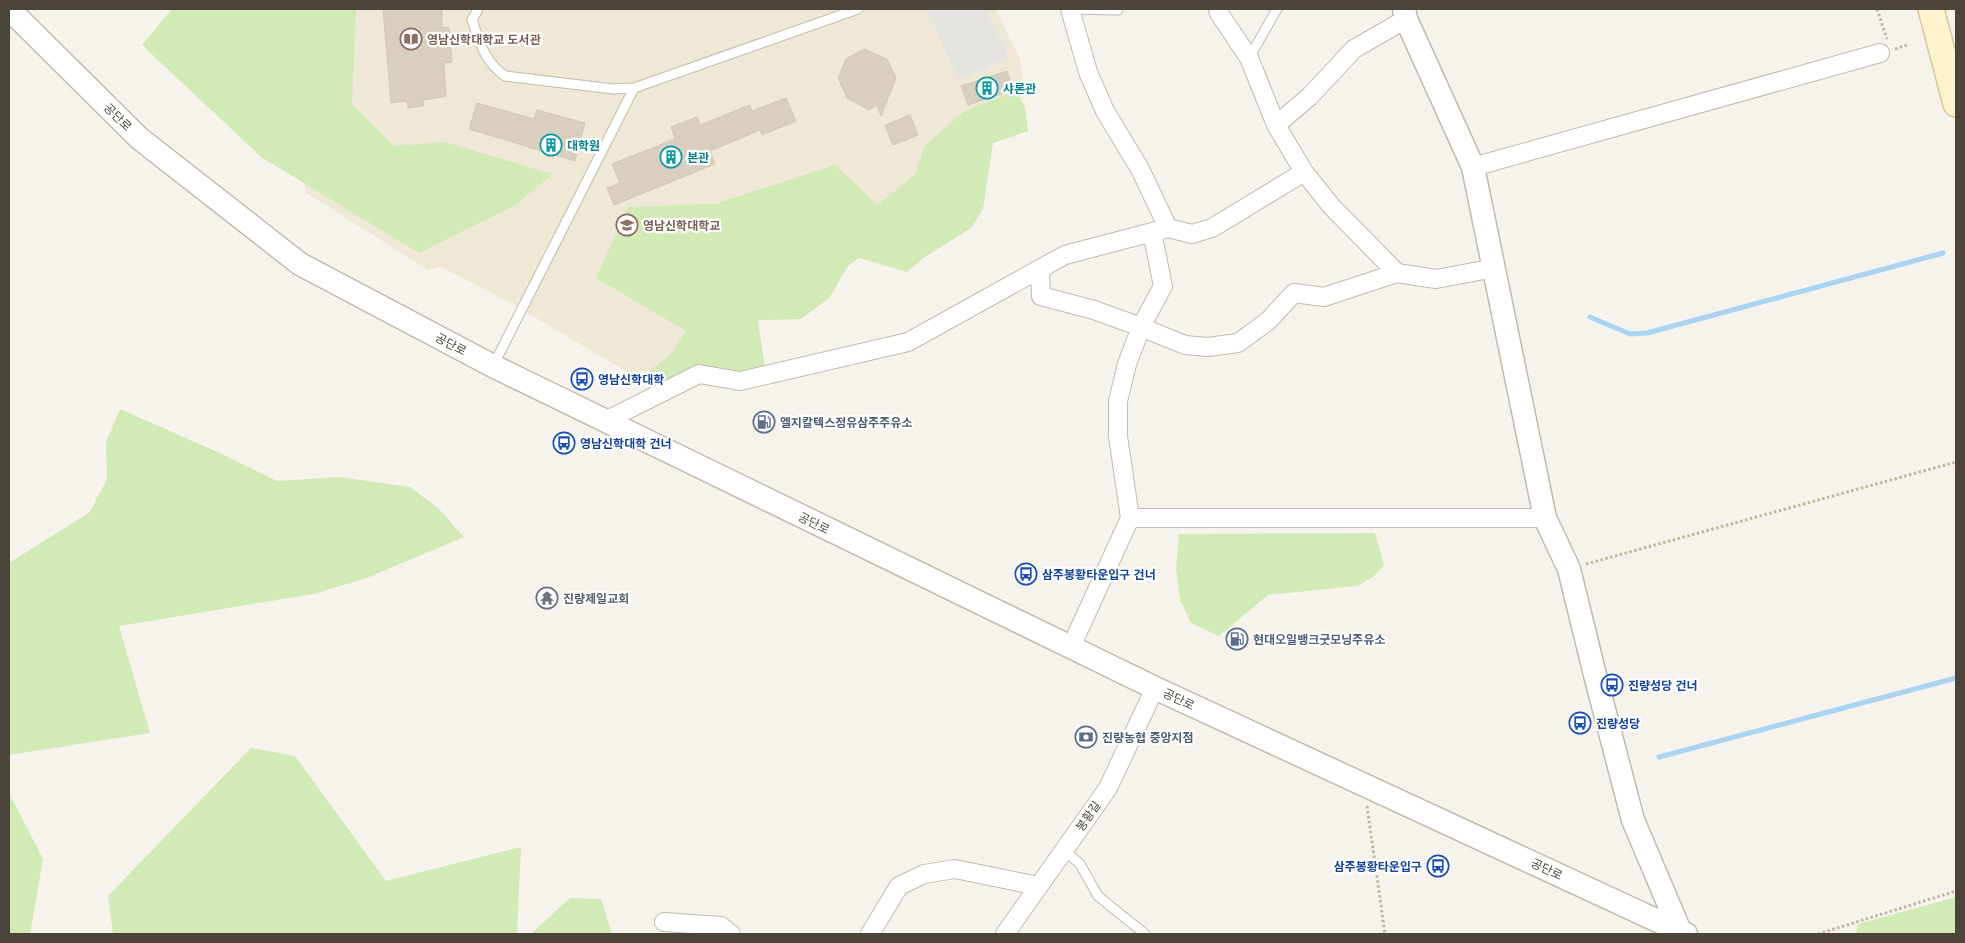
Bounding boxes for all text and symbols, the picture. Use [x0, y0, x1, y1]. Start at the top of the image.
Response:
library icon: 영남신학대학교 도서관 [399, 27, 423, 51]
place label: 영남신학대학교 도서관 [427, 32, 541, 47]
building icon: 샤론관 [975, 76, 999, 100]
place label: 샤론관 [1003, 81, 1036, 96]
street label: 공단로 [101, 100, 135, 134]
building icon: 대학원 [539, 133, 563, 157]
place label: 대학원 [567, 138, 600, 153]
building icon: 본관 [659, 145, 683, 169]
place label: 본관 [687, 150, 709, 165]
school or university icon: 영남신학대학교 [615, 213, 639, 237]
place label: 영남신학대학교 [643, 218, 720, 233]
street label: 공단로 [433, 330, 469, 358]
bus stop icon: 영남신학대학 [570, 367, 594, 391]
place label: 영남신학대학 [598, 372, 664, 387]
fuel station icon: 엘지칼텍스정유삼주주유소 [752, 410, 776, 434]
place label: 엘지칼텍스정유삼주주유소 [780, 415, 912, 430]
bus stop icon: 영남신학대학 건너 [552, 431, 576, 455]
place label: 영남신학대학 건너 [580, 436, 672, 451]
street label: 공단로 [796, 509, 832, 537]
bus stop icon: 삼주봉황타운입구 건너 [1014, 562, 1038, 586]
place label: 삼주봉황타운입구 건너 [1042, 567, 1156, 582]
temple icon: 진량제일교회 [535, 586, 559, 610]
place label: 진량제일교회 [563, 591, 629, 606]
fuel station icon: 현대오일뱅크굿모닝주유소 [1225, 627, 1249, 651]
place label: 현대오일뱅크굿모닝주유소 [1253, 632, 1385, 647]
bus stop icon: 진량성당 건너 [1600, 673, 1624, 697]
place label: 진량성당 건너 [1628, 678, 1698, 693]
street label: 공단로 [1161, 685, 1197, 713]
bus stop icon: 진량성당 [1568, 711, 1592, 735]
place label: 진량성당 [1596, 716, 1640, 731]
bank icon: 진량농협 중앙지점 [1074, 725, 1098, 749]
place label: 진량농협 중앙지점 [1102, 730, 1194, 745]
street label: 봉황길 [1072, 798, 1104, 834]
bus stop icon: 삼주봉황타운입구 [1426, 854, 1450, 878]
street label: 공단로 [1529, 855, 1565, 883]
place label: 삼주봉황타운입구 [1334, 859, 1422, 874]

